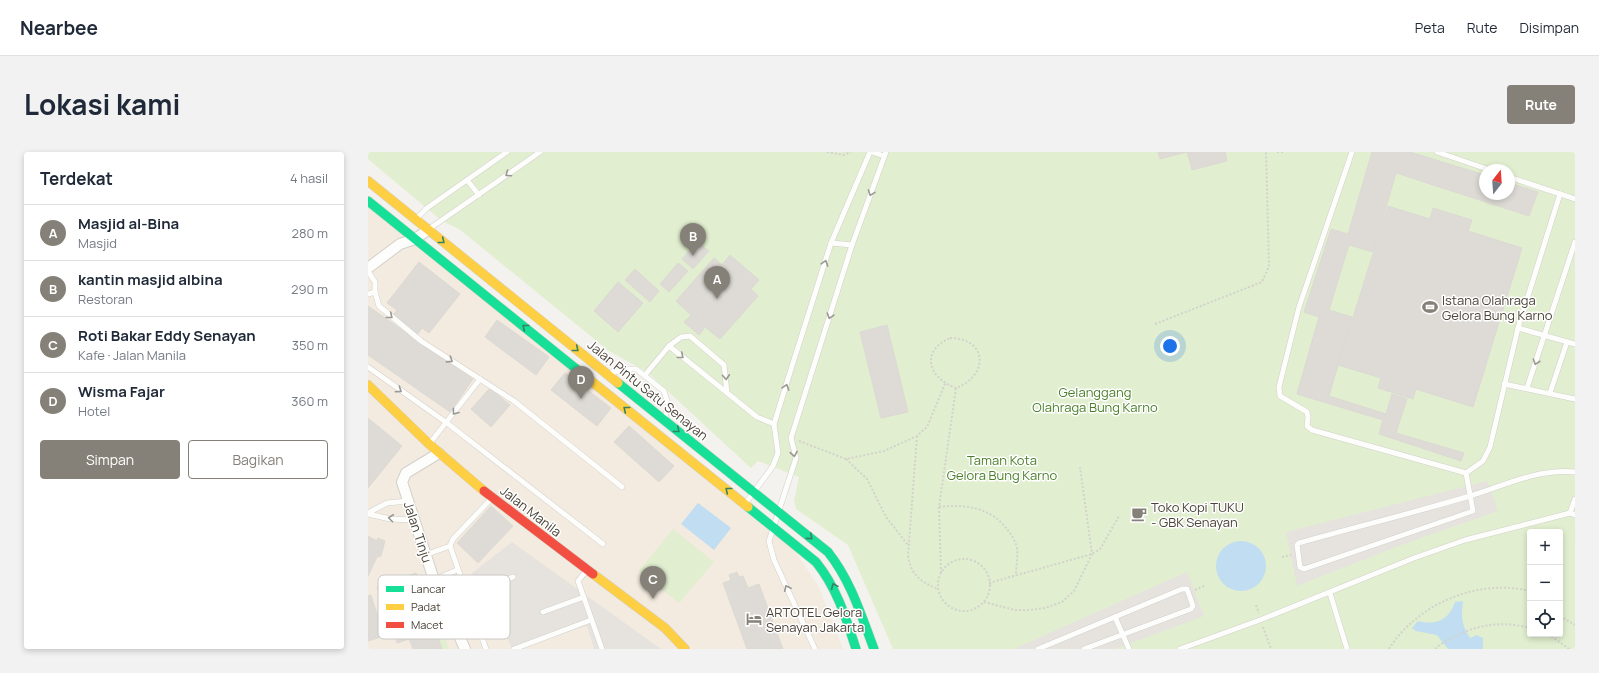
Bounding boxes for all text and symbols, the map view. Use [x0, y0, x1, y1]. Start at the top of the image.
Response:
text: Nearbee [20, 15, 98, 41]
text: Peta [1415, 18, 1445, 37]
text: Rute [1467, 18, 1497, 37]
text: Disimpan [1519, 18, 1579, 37]
text: Lokasi kami [24, 85, 180, 123]
button: Rute [1507, 85, 1575, 124]
north arrow [1479, 164, 1515, 200]
text: Terdekat [40, 167, 113, 190]
text: 4 hasil [290, 169, 328, 187]
one-way arrow [506, 169, 513, 176]
one-way arrow [867, 189, 875, 196]
text: Masjid al-Bina [78, 213, 179, 234]
pin: B [680, 223, 706, 256]
text: A [49, 224, 57, 242]
text: 280 m [291, 224, 328, 242]
text: Masjid [78, 234, 117, 252]
one-way arrow [437, 236, 444, 243]
one-way arrow [820, 260, 829, 267]
pin: A [704, 266, 730, 299]
text: kantin masjid albina [78, 269, 223, 290]
text: B [49, 280, 57, 298]
text: 290 m [291, 280, 328, 298]
text: Restoran [78, 290, 133, 308]
place label: Istana Olahraga Gelora Bung Karno [1442, 291, 1553, 324]
sports icon: Istana Olahraga Gelora Bung Karno [1421, 298, 1439, 316]
one-way arrow [386, 311, 393, 318]
one-way arrow [826, 313, 835, 320]
text: Roti Bakar Eddy Senayan [78, 325, 256, 346]
one-way arrow [522, 325, 529, 332]
text: C [48, 336, 58, 354]
text: 350 m [292, 336, 328, 354]
street label: Jalan Pintu Satu Senayan [584, 336, 712, 444]
your location [1160, 336, 1180, 356]
one-way arrow [571, 344, 578, 351]
text: Kafe · Jalan Manila [78, 346, 186, 364]
one-way arrow [676, 351, 684, 358]
one-way arrow [446, 355, 453, 363]
one-way arrow [1532, 358, 1540, 365]
pin: D [568, 366, 594, 399]
one-way arrow [721, 374, 730, 380]
text: Wisma Fajar [78, 381, 165, 402]
park label: Gelanggang Olahraga Bung Karno [1032, 383, 1158, 416]
one-way arrow [781, 384, 789, 391]
one-way arrow [395, 385, 402, 392]
text: D [48, 392, 58, 410]
text: 360 m [291, 392, 328, 410]
text: Hotel [78, 402, 110, 420]
one-way arrow [624, 406, 631, 413]
one-way arrow [453, 408, 460, 415]
one-way arrow [673, 425, 680, 432]
button: Simpan [40, 440, 180, 479]
button: Bagikan [188, 440, 328, 479]
one-way arrow [790, 450, 798, 457]
park label: Taman Kota Gelora Bung Karno [947, 451, 1058, 484]
street label: Jalan Manila [497, 481, 565, 541]
one-way arrow [725, 487, 732, 494]
place label: Toko Kopi TUKU - GBK Senayan [1151, 498, 1244, 531]
street label: Jalan Tinju [400, 499, 436, 565]
cafe icon: Toko Kopi TUKU - GBK Senayan [1130, 505, 1148, 523]
one-way arrow [388, 514, 394, 523]
map controls [1527, 529, 1563, 637]
button: + [1527, 529, 1563, 565]
one-way arrow [805, 532, 812, 539]
button: − [1527, 565, 1563, 601]
pin: C [640, 566, 666, 599]
legend [378, 575, 510, 639]
text: Lancar [411, 581, 445, 596]
one-way arrow [830, 583, 838, 590]
one-way arrow [784, 585, 792, 593]
text: Padat [411, 599, 441, 614]
button: locate [1527, 601, 1563, 637]
place label: ARTOTEL Gelora Senayan Jakarta [766, 603, 864, 636]
hotel icon: ARTOTEL Gelora Senayan Jakarta [745, 610, 763, 628]
text: Macet [411, 617, 443, 632]

